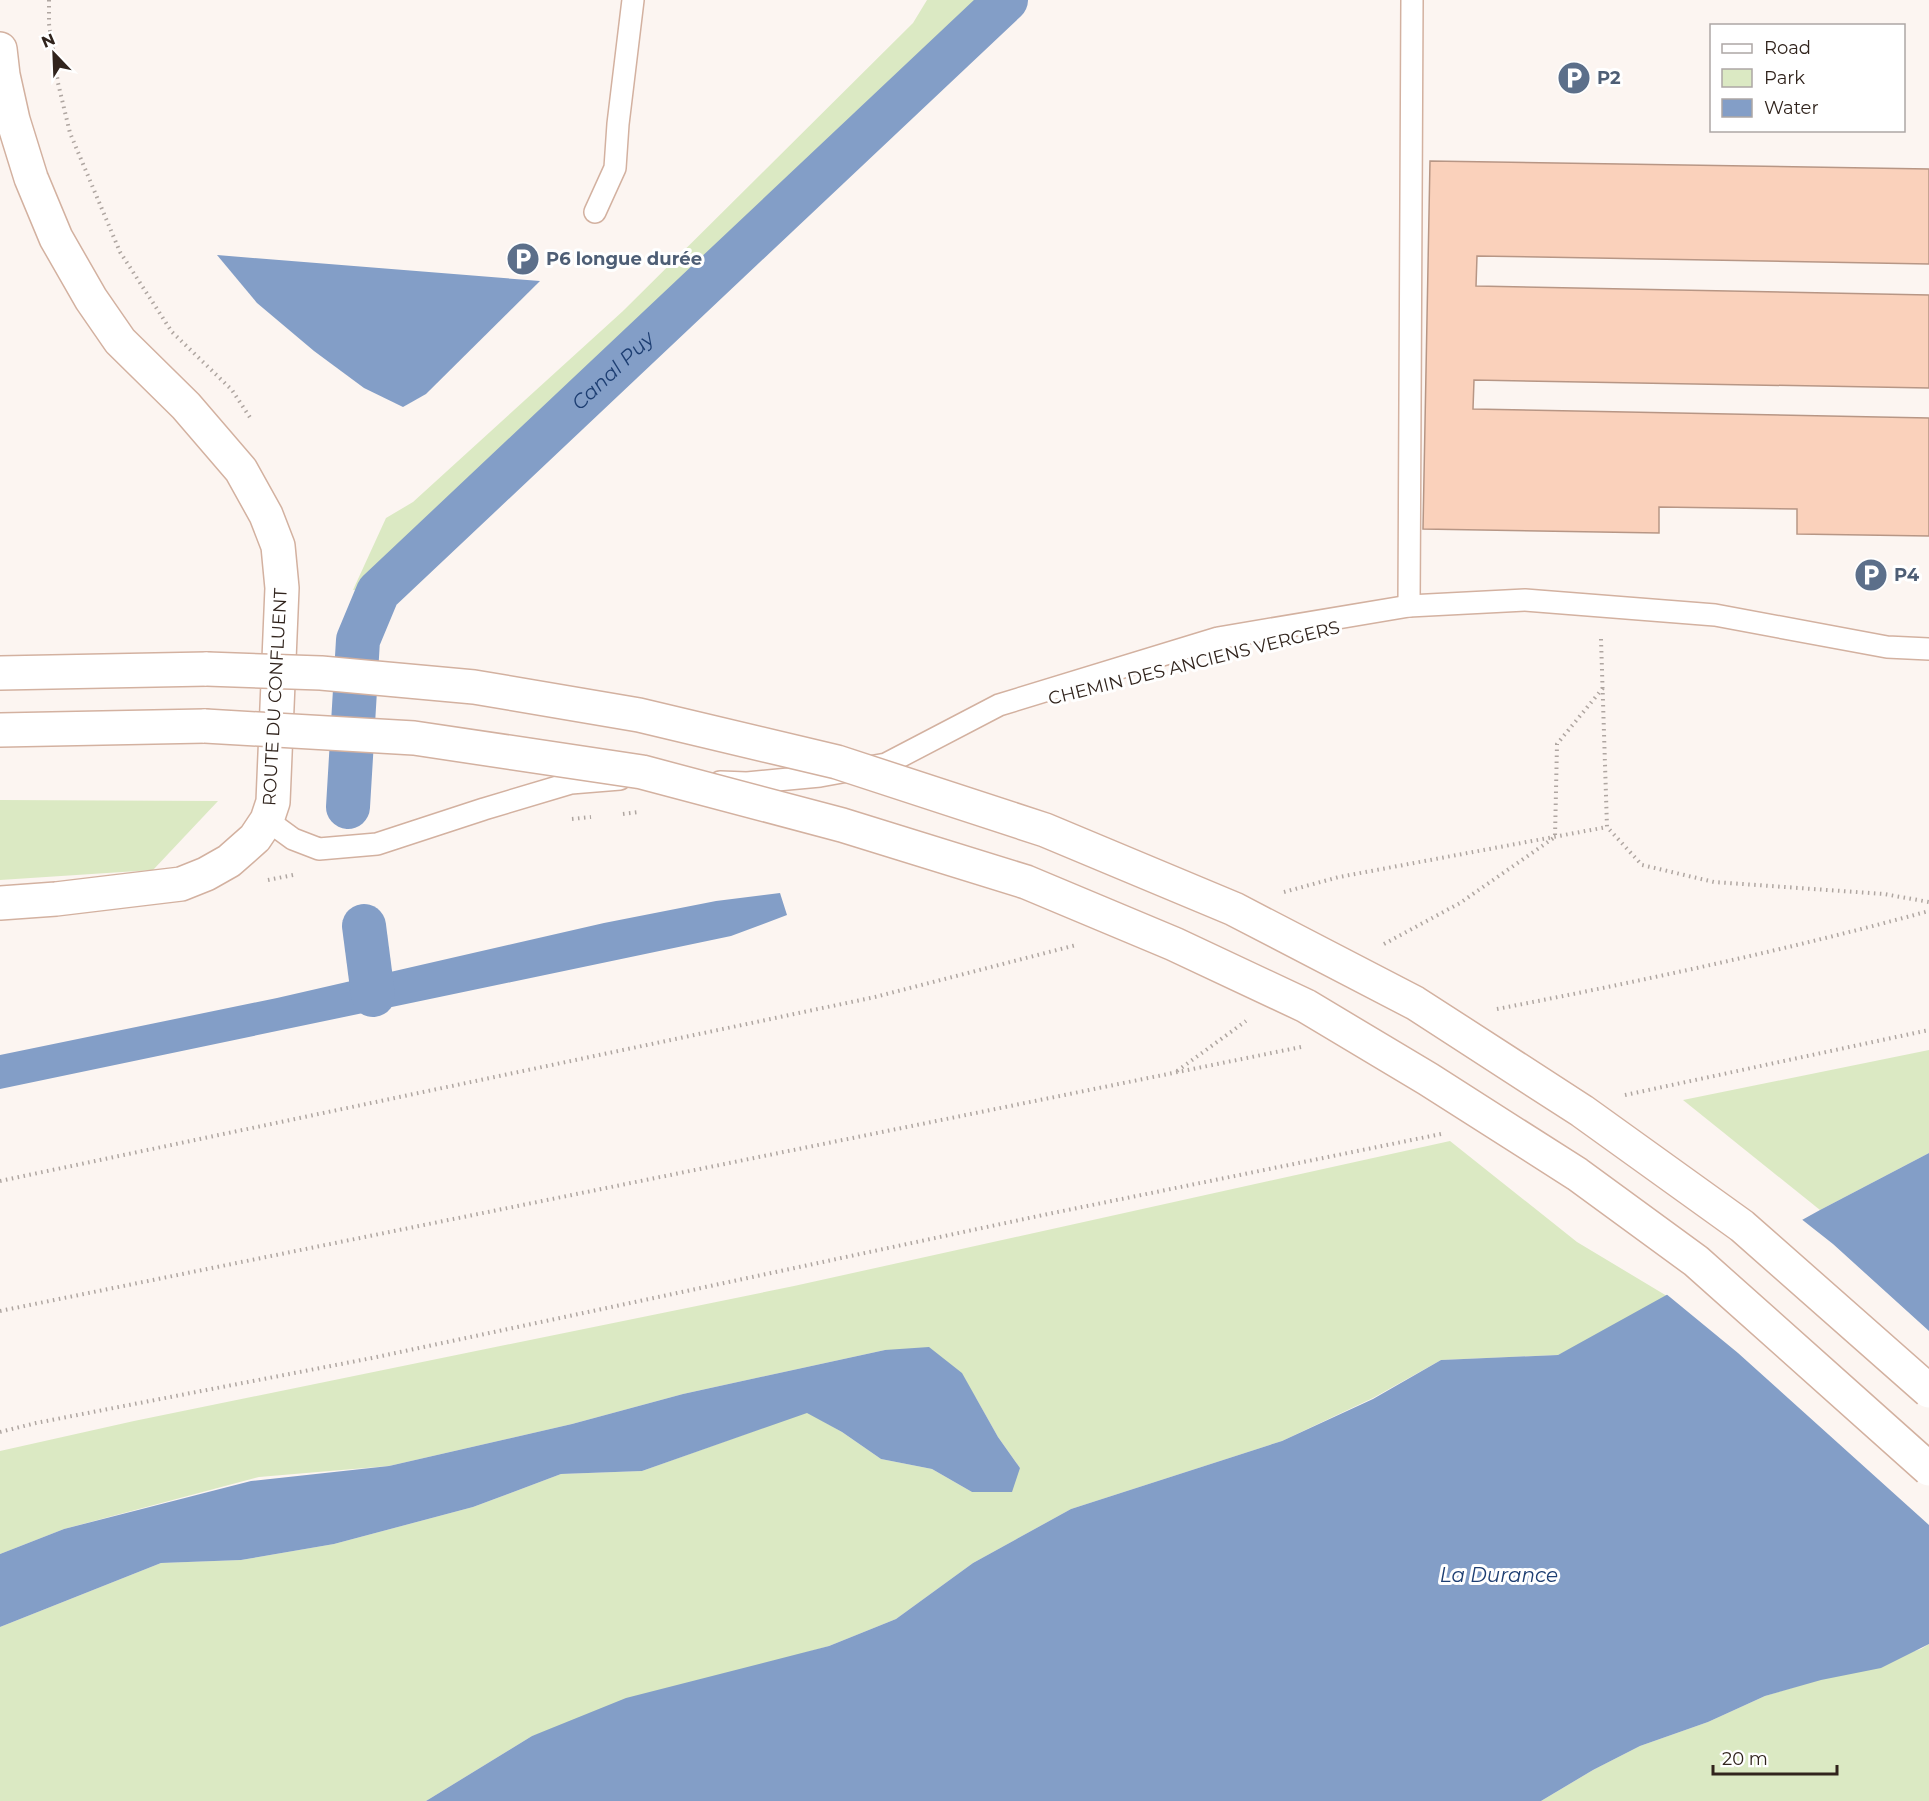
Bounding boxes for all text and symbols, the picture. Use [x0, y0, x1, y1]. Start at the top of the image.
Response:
north arrow [24, 24, 84, 84]
legend [1710, 24, 1905, 132]
text: N [39, 29, 58, 52]
text: Road [1764, 37, 1811, 59]
parking icon: P2 [1556, 60, 1592, 96]
place label: P2 [1597, 67, 1621, 89]
text: Park [1764, 67, 1805, 89]
text: Water [1764, 97, 1819, 119]
parking icon: P6 longue durée [505, 241, 541, 277]
place label: P6 longue durée [546, 248, 702, 270]
water label: Canal Puy [567, 326, 660, 415]
parking icon: P4 [1853, 557, 1889, 593]
place label: P4 [1894, 564, 1920, 586]
street label: ROUTE DU CONFLUENT [258, 587, 292, 806]
street label: CHEMIN DES ANCIENS VERGERS [1046, 616, 1342, 710]
water label: La Durance [1440, 1563, 1558, 1587]
scale bar [1713, 1738, 1838, 1776]
text: 20 m [1722, 1748, 1768, 1770]

